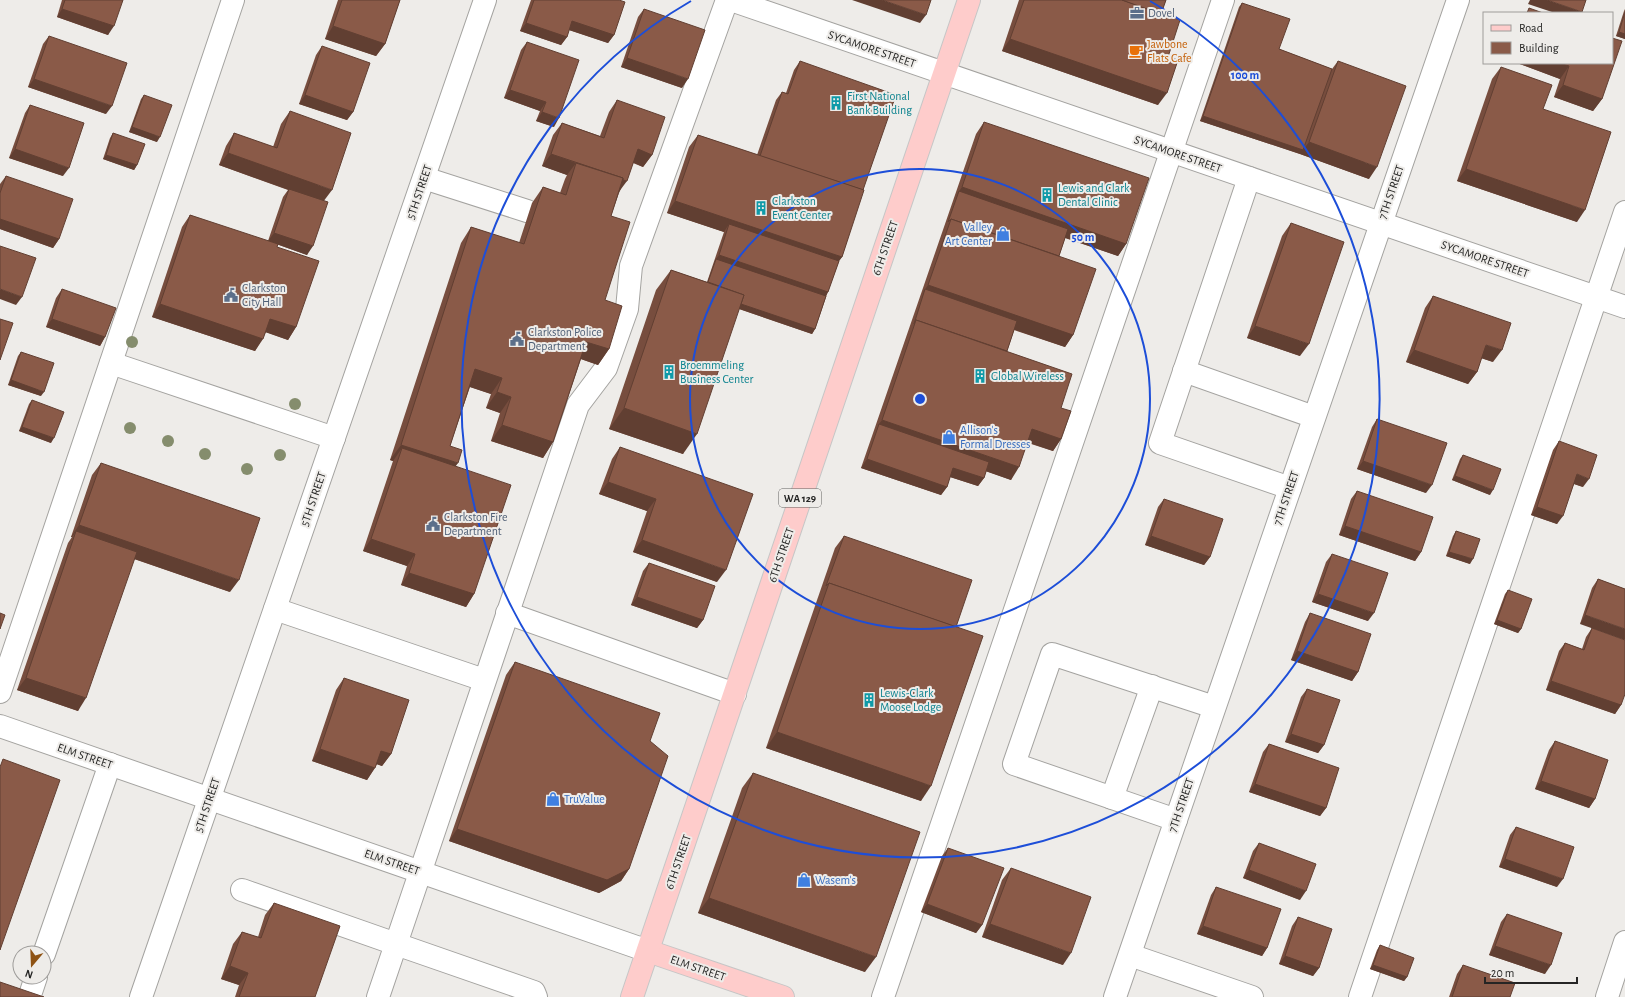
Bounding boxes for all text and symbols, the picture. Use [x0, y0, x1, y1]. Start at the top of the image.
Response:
office icon: Dovel [1129, 5, 1145, 21]
place label: Dovel [1148, 7, 1175, 19]
legend [1483, 12, 1613, 64]
text: Road [1519, 22, 1543, 34]
street label: SYCAMORE STREET [827, 28, 917, 70]
place label: Jawbone Flats Cafe [1147, 38, 1192, 64]
text: Building [1519, 42, 1559, 54]
cafe icon: Jawbone Flats Cafe [1128, 43, 1144, 59]
text: 100 m [1231, 69, 1259, 81]
place label: First National Bank Building [847, 90, 912, 116]
building icon: First National Bank Building [828, 95, 844, 111]
street label: SYCAMORE STREET [1133, 133, 1223, 175]
street label: 5TH STREET [404, 163, 434, 221]
street label: 7TH STREET [1376, 163, 1406, 221]
place label: Lewis and Clark Dental Clinic [1058, 182, 1130, 208]
building icon: Lewis and Clark Dental Clinic [1039, 187, 1055, 203]
place label: Clarkston Event Center [772, 195, 831, 221]
building icon: Clarkston Event Center [753, 200, 769, 216]
street label: 6TH STREET [870, 219, 900, 277]
place label: Valley Art Center [945, 221, 992, 247]
shop icon: Valley Art Center [995, 226, 1011, 242]
text: 50 m [1072, 231, 1095, 243]
street label: SYCAMORE STREET [1440, 238, 1530, 280]
place label: Clarkston City Hall [242, 282, 286, 309]
public building icon: Clarkston City Hall [223, 287, 239, 303]
place label: Clarkston Police Department [528, 326, 602, 352]
public building icon: Clarkston Police Department [509, 331, 525, 347]
place label: Broemmeling Business Center [680, 359, 753, 385]
building icon: Broemmeling Business Center [661, 364, 677, 380]
building icon: Global Wireless [972, 368, 988, 384]
place label: Global Wireless [991, 370, 1064, 382]
centre of rings [913, 392, 927, 406]
place label: Allison's Formal Dresses [960, 424, 1031, 450]
shop icon: Allison's Formal Dresses [941, 429, 957, 445]
street label: 7TH STREET [1271, 469, 1301, 527]
street label: 5TH STREET [298, 470, 328, 528]
road number: WA 129 [779, 489, 821, 507]
place label: Clarkston Fire Department [444, 511, 508, 537]
public building icon: Clarkston Fire Department [425, 516, 441, 532]
street label: 6TH STREET [766, 526, 796, 584]
place label: Lewis-Clark Moose Lodge [880, 687, 941, 713]
building icon: Lewis-Clark Moose Lodge [861, 692, 877, 708]
street label: ELM STREET [56, 741, 114, 771]
street label: 5TH STREET [192, 776, 222, 834]
street label: 7TH STREET [1166, 776, 1196, 834]
shop icon: TruValue [545, 791, 561, 807]
place label: TruValue [564, 793, 605, 805]
street label: 6TH STREET [663, 833, 693, 891]
street label: ELM STREET [363, 847, 421, 877]
shop icon: Wasem's [796, 872, 812, 888]
place label: Wasem's [815, 874, 856, 886]
north arrow [12, 945, 52, 985]
street label: ELM STREET [669, 953, 727, 983]
scale bar [1485, 959, 1577, 985]
text: 20 m [1491, 967, 1514, 979]
text: N [23, 968, 34, 980]

